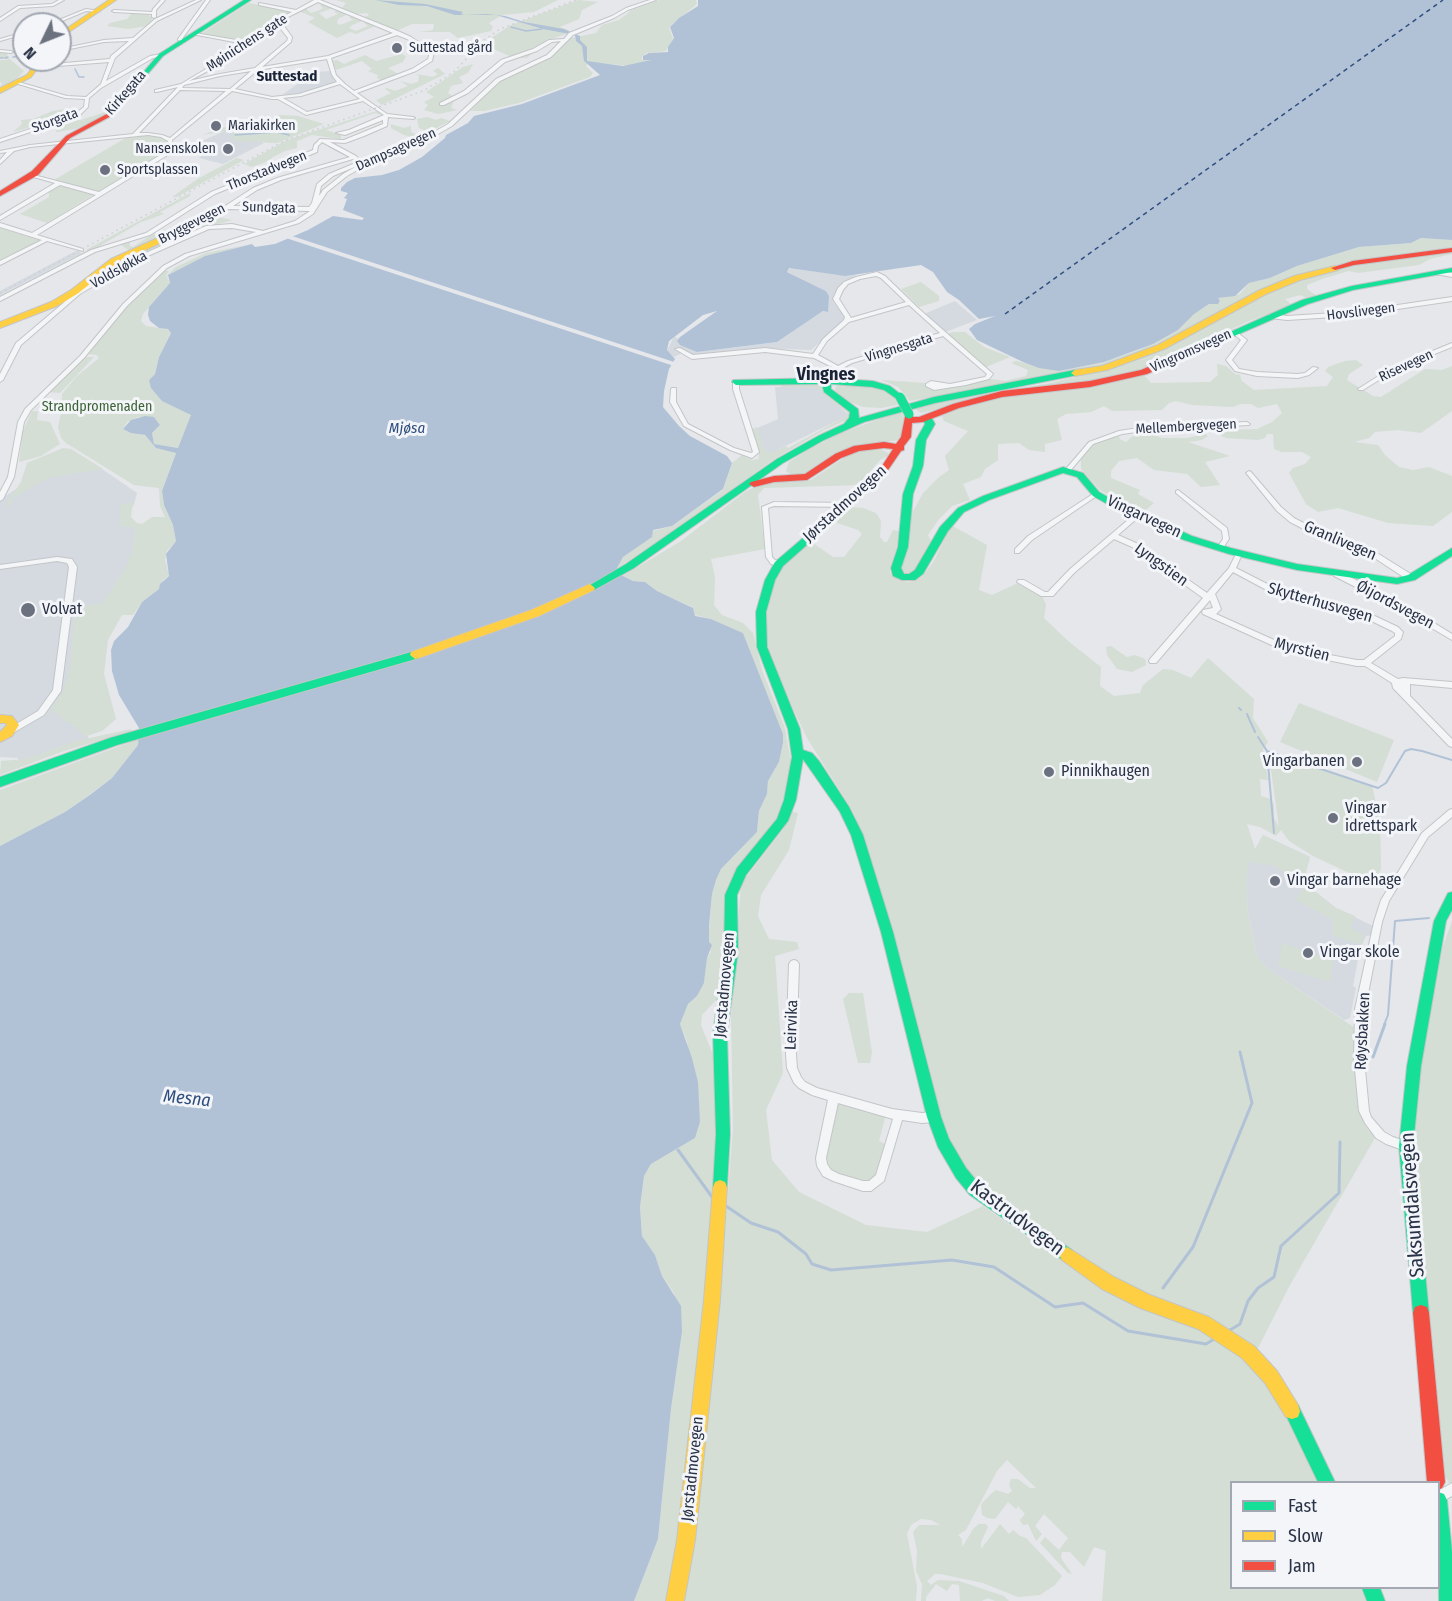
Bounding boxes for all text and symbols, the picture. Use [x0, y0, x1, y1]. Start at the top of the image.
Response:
street label: Møinichens gate [203, 11, 291, 75]
north arrow [12, 12, 72, 72]
place label: Suttestad gård [409, 40, 492, 56]
marker: Suttestad gård [390, 41, 404, 55]
text: N [20, 43, 40, 63]
street label: Kirkegata [102, 67, 150, 119]
district label: Suttestad [257, 68, 317, 86]
street label: Storgata [30, 105, 80, 137]
place label: Mariakirken [228, 118, 296, 134]
marker: Mariakirken [209, 119, 223, 133]
street label: Dampsagvegen [353, 125, 439, 175]
place label: Nansenskolen [135, 141, 216, 157]
marker: Nansenskolen [221, 142, 235, 156]
street label: Thorstadvegen [225, 147, 309, 195]
place label: Sportsplassen [117, 162, 198, 178]
marker: Sportsplassen [98, 163, 112, 177]
street label: Sundgata [242, 199, 296, 217]
street label: Bryggevegen [156, 200, 228, 248]
street label: Voldsløkka [88, 248, 150, 292]
street label: Hovslivegen [1326, 299, 1396, 325]
street label: Vingromsvegen [1148, 326, 1234, 376]
street label: Vingnesgata [863, 330, 935, 366]
street label: Risevegen [1376, 346, 1436, 386]
district label: Vingnes [797, 364, 855, 386]
park label: Strandpromenaden [42, 399, 152, 415]
street label: Mellembergvegen [1135, 416, 1237, 438]
water label: Mjøsa [389, 420, 425, 438]
street label: Jørstadmovegen [799, 461, 891, 547]
street label: Vingarvegen [1104, 491, 1184, 543]
street label: Granlivegen [1301, 517, 1379, 565]
street label: Lyngstien [1130, 539, 1192, 591]
street label: Øijordsvegen [1353, 576, 1437, 634]
street label: Skytterhusvegen [1265, 579, 1375, 627]
place label: Volvat [42, 600, 82, 620]
marker: Volvat [19, 601, 37, 619]
street label: Myrstien [1272, 634, 1332, 666]
place label: Vingarbanen [1263, 752, 1345, 772]
marker: Vingarbanen [1350, 755, 1364, 769]
place label: Pinnikhaugen [1061, 762, 1150, 782]
marker: Pinnikhaugen [1042, 765, 1056, 779]
place label: Vingar idrettspark [1345, 799, 1417, 837]
marker: Vingar idrettspark [1326, 811, 1340, 825]
place label: Vingar barnehage [1287, 871, 1401, 891]
marker: Vingar barnehage [1268, 874, 1282, 888]
street label: Jørstadmovegen [711, 932, 739, 1038]
place label: Vingar skole [1320, 943, 1400, 963]
marker: Vingar skole [1301, 946, 1315, 960]
street label: Røysbakken [1351, 992, 1375, 1070]
street label: Leirvika [782, 999, 802, 1051]
water label: Mesna [162, 1086, 212, 1112]
street label: Saksumdalsvegen [1396, 1132, 1430, 1278]
street label: Kastrudvegen [965, 1175, 1069, 1261]
street label: Jørstadmovegen [678, 1415, 708, 1523]
legend [1230, 1481, 1440, 1589]
text: Fast [1288, 1495, 1317, 1517]
text: Slow [1288, 1525, 1323, 1547]
text: Jam [1288, 1555, 1316, 1577]

